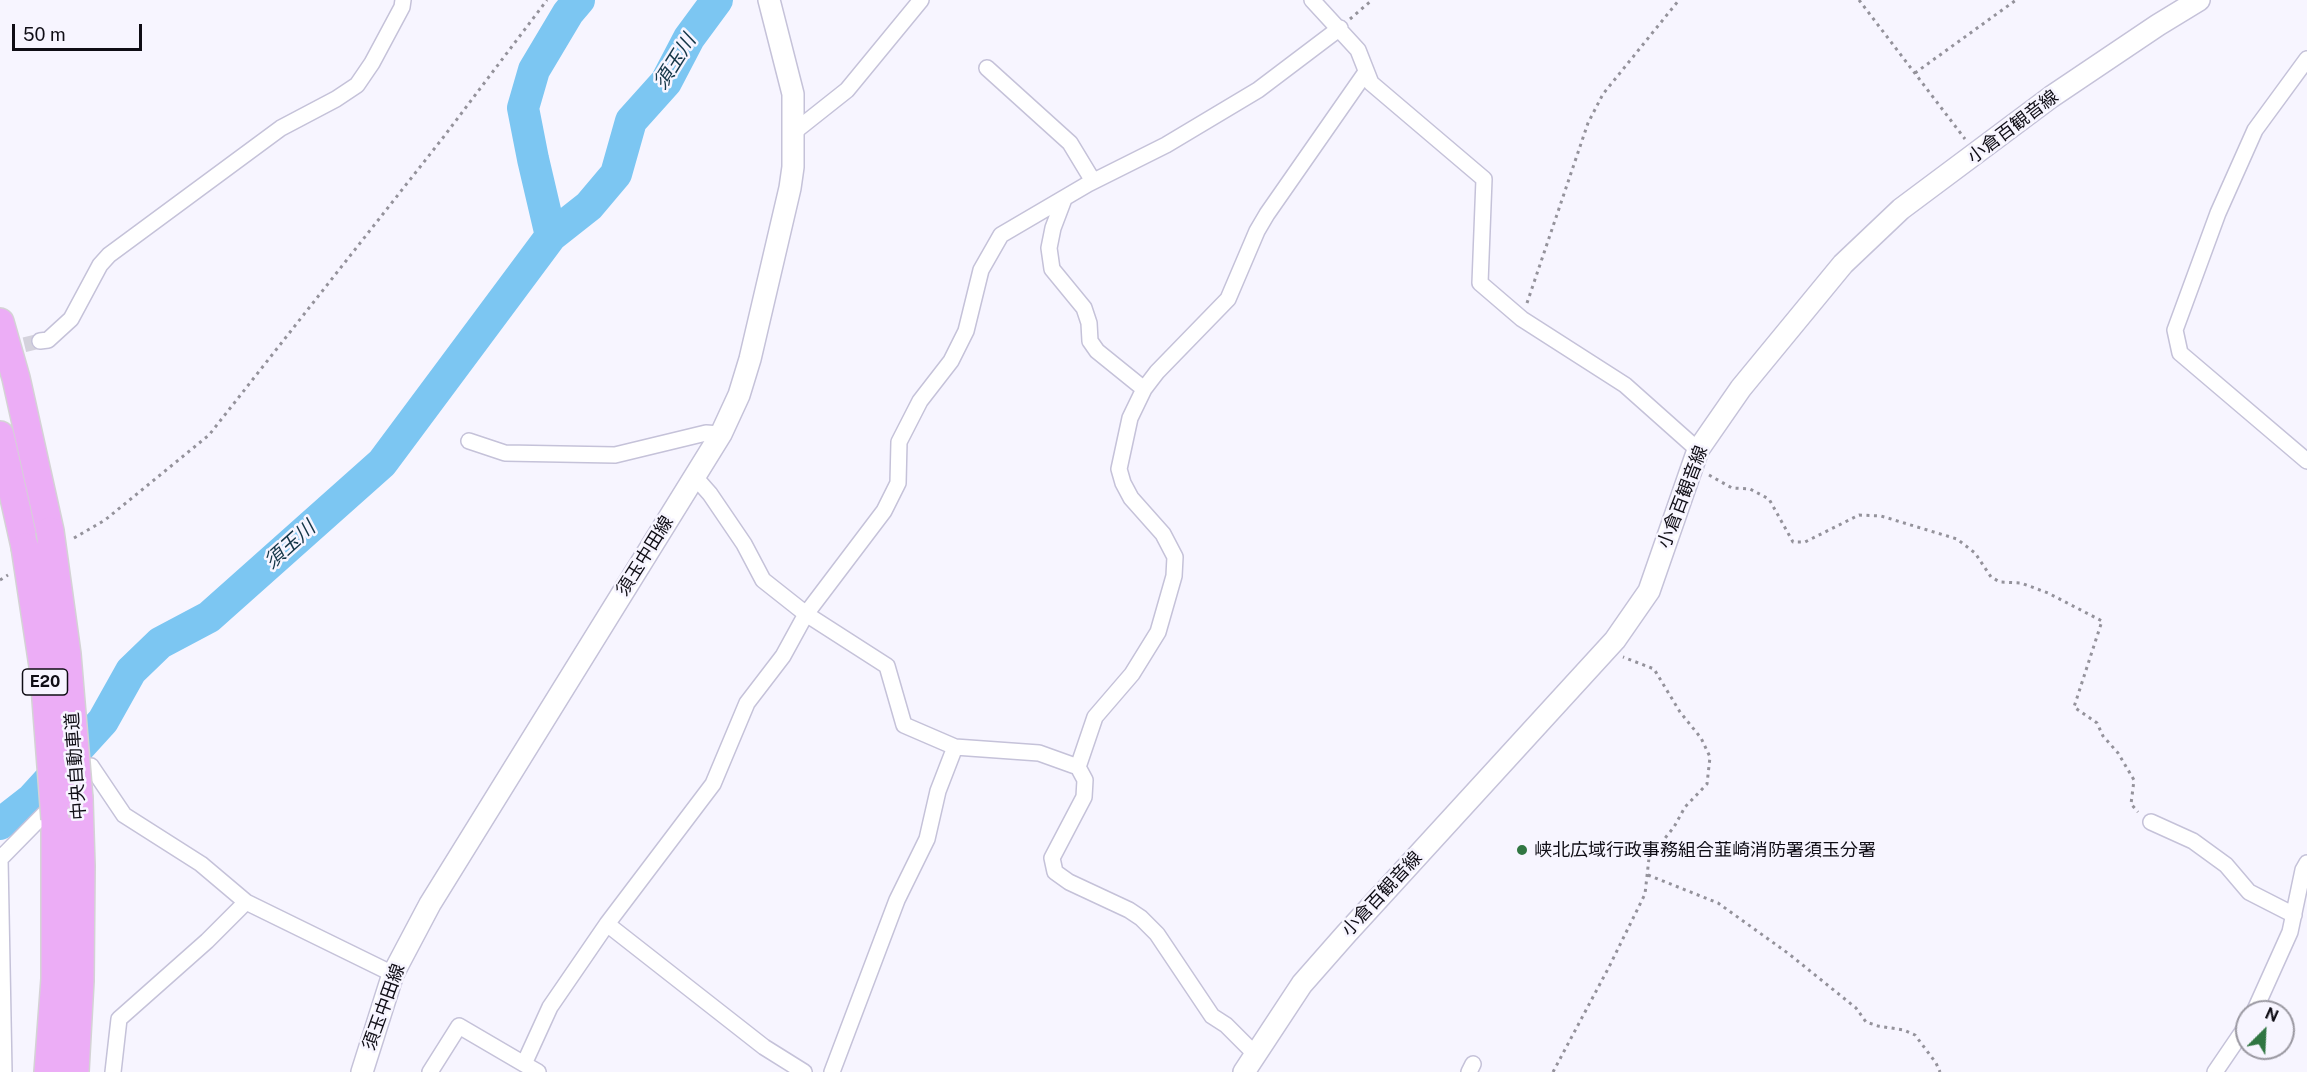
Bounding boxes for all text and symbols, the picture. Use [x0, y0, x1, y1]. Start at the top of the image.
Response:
scale bar [15, 12, 146, 50]
text: 50 m [23, 24, 66, 45]
water label: 須玉川 [649, 30, 701, 94]
street label: 小倉百観音線 [1963, 86, 2063, 168]
street label: 小倉百観音線 [1654, 443, 1712, 551]
street label: 須玉中田線 [612, 512, 678, 600]
water label: 須玉川 [260, 516, 320, 574]
road number: E20 [22, 669, 68, 695]
street label: 中央自動車道 [61, 711, 91, 821]
place label: 峡北広域行政事務組合韮崎消防署須玉分署 [1534, 839, 1876, 861]
marker: 峡北広域行政事務組合韮崎消防署須玉分署 [1515, 843, 1529, 857]
street label: 小倉百観音線 [1337, 847, 1427, 941]
street label: 須玉中田線 [358, 961, 410, 1053]
north arrow [2235, 1000, 2295, 1060]
text: N [2262, 1004, 2281, 1026]

